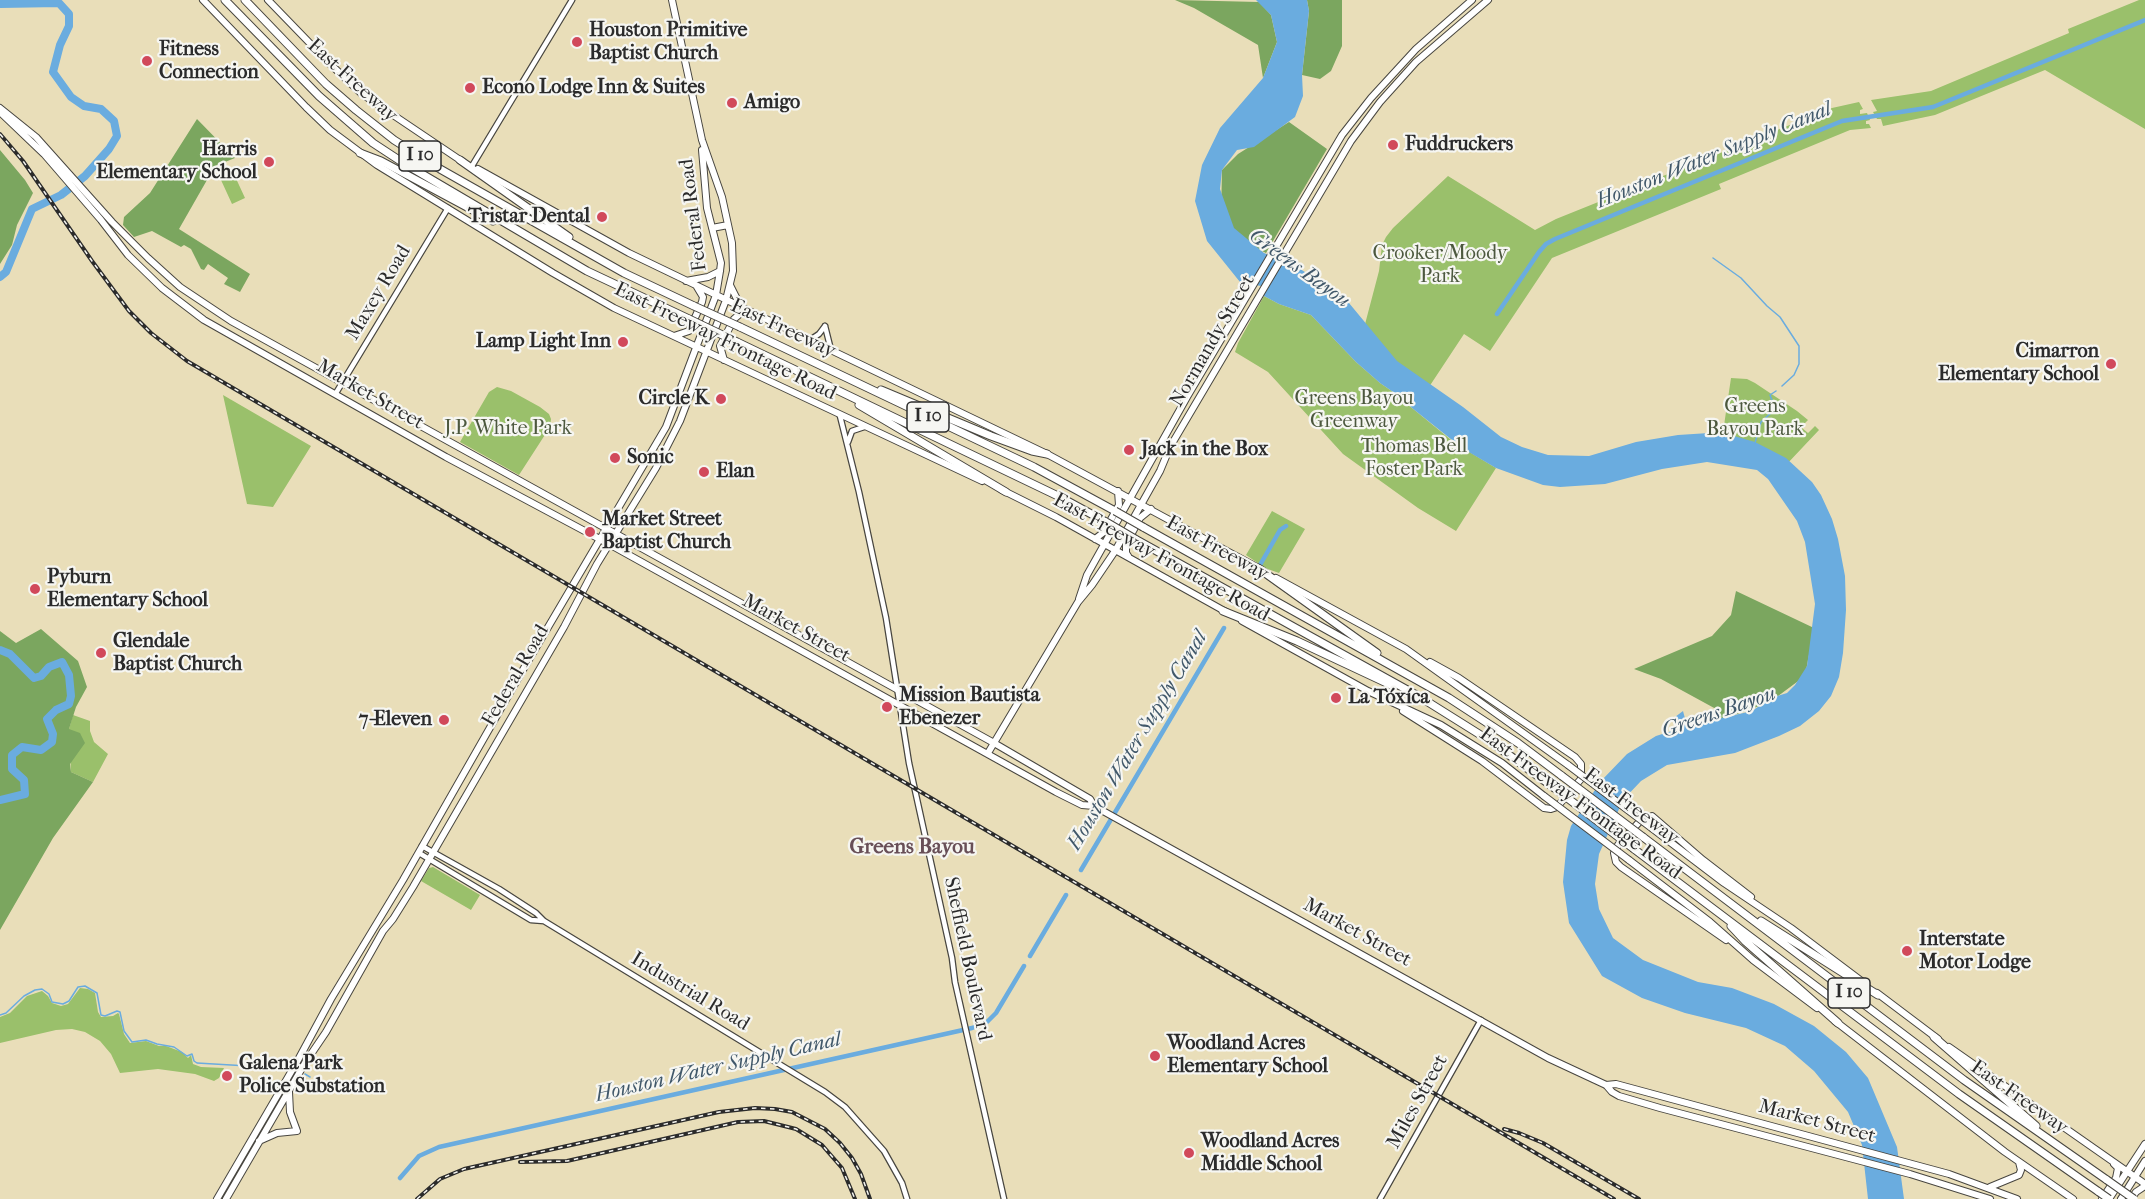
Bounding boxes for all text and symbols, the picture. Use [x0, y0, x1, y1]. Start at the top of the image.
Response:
place label: Houston Primitive Baptist Church [589, 19, 747, 66]
street label: East Freeway [302, 34, 402, 128]
marker: Houston Primitive Baptist Church [570, 35, 584, 49]
place label: Fitness Connection [159, 38, 259, 85]
marker: Fitness Connection [140, 54, 154, 68]
place label: Econo Lodge Inn & Suites [482, 76, 705, 100]
marker: Econo Lodge Inn & Suites [463, 81, 477, 95]
place label: Amigo [744, 91, 800, 115]
marker: Amigo [725, 96, 739, 110]
water label: Houston Water Supply Canal [1593, 97, 1835, 215]
place label: Fuddruckers [1405, 133, 1513, 157]
place label: Harris Elementary School [96, 138, 257, 185]
marker: Fuddruckers [1386, 138, 1400, 152]
road number: I 10 [399, 141, 441, 171]
marker: Harris Elementary School [262, 155, 276, 169]
street label: Federal Road [675, 157, 713, 273]
place label: Tristar Dental [468, 205, 590, 229]
marker: Tristar Dental [595, 210, 609, 224]
water label: Greens Bayou [1244, 224, 1354, 314]
street label: Maxey Road [341, 241, 417, 345]
park label: Crooker/Moody Park [1373, 242, 1507, 289]
street label: Normandy Street [1165, 270, 1261, 412]
street label: East Freeway Frontage Road [610, 278, 840, 406]
street label: East Freeway [727, 294, 839, 364]
place label: Lamp Light Inn [476, 330, 611, 354]
marker: Lamp Light Inn [616, 335, 630, 349]
place label: Cimarron Elementary School [1938, 340, 2099, 387]
street label: Market Street [312, 355, 428, 435]
marker: Cimarron Elementary School [2104, 357, 2118, 371]
place label: Circle K [638, 387, 709, 411]
park label: Greens Bayou Greenway [1294, 387, 1414, 434]
marker: Circle K [714, 392, 728, 406]
park label: Greens Bayou Park [1706, 395, 1804, 442]
road number: I 10 [907, 402, 949, 432]
park label: J.P. White Park [444, 417, 572, 441]
park label: Thomas Bell Foster Park [1361, 435, 1467, 482]
place label: Jack in the Box [1141, 438, 1268, 462]
marker: Jack in the Box [1122, 443, 1136, 457]
place label: Sonic [627, 446, 674, 470]
marker: Sonic [608, 451, 622, 465]
place label: Elan [716, 460, 755, 484]
marker: Elan [697, 465, 711, 479]
street label: East Freeway Frontage Road [1049, 488, 1273, 628]
place label: Market Street Baptist Church [602, 508, 731, 555]
street label: East Freeway [1162, 511, 1272, 587]
marker: Market Street Baptist Church [583, 525, 597, 539]
place label: Pyburn Elementary School [47, 566, 208, 613]
marker: Pyburn Elementary School [28, 582, 42, 596]
street label: Market Street [738, 589, 854, 669]
street label: Federal Road [477, 621, 555, 731]
water label: Houston Water Supply Canal [1063, 627, 1213, 855]
place label: Glendale Baptist Church [113, 630, 242, 677]
marker: Glendale Baptist Church [94, 646, 108, 660]
water label: Greens Bayou [1659, 682, 1779, 744]
place label: Mission Bautista Ebenezer [899, 684, 1040, 731]
place label: La Tóxíca [1348, 686, 1430, 710]
marker: La Tóxíca [1329, 691, 1343, 705]
marker: Mission Bautista Ebenezer [880, 700, 894, 714]
place label: 7-Eleven [359, 708, 432, 732]
marker: 7-Eleven [437, 713, 451, 727]
street label: East Freeway Frontage Road [1474, 723, 1686, 885]
street label: East Freeway [1579, 763, 1683, 851]
district label: Greens Bayou [849, 835, 975, 861]
street label: Sheffield Boulevard [938, 875, 996, 1043]
street label: Market Street [1299, 893, 1415, 973]
place label: Interstate Motor Lodge [1919, 928, 2031, 975]
marker: Interstate Motor Lodge [1900, 944, 1914, 958]
street label: Industrial Road [626, 947, 754, 1037]
road number: I 10 [1828, 978, 1870, 1008]
water label: Houston Water Supply Canal [593, 1028, 843, 1108]
place label: Woodland Acres Elementary School [1167, 1032, 1328, 1079]
marker: Woodland Acres Elementary School [1148, 1049, 1162, 1063]
street label: Miles Street [1382, 1051, 1454, 1153]
place label: Galena Park Police Substation [239, 1052, 385, 1099]
street label: East Freeway [1966, 1056, 2072, 1140]
marker: Galena Park Police Substation [220, 1069, 234, 1083]
street label: Market Street [1756, 1095, 1878, 1149]
place label: Woodland Acres Middle School [1201, 1130, 1339, 1177]
marker: Woodland Acres Middle School [1182, 1146, 1196, 1160]

